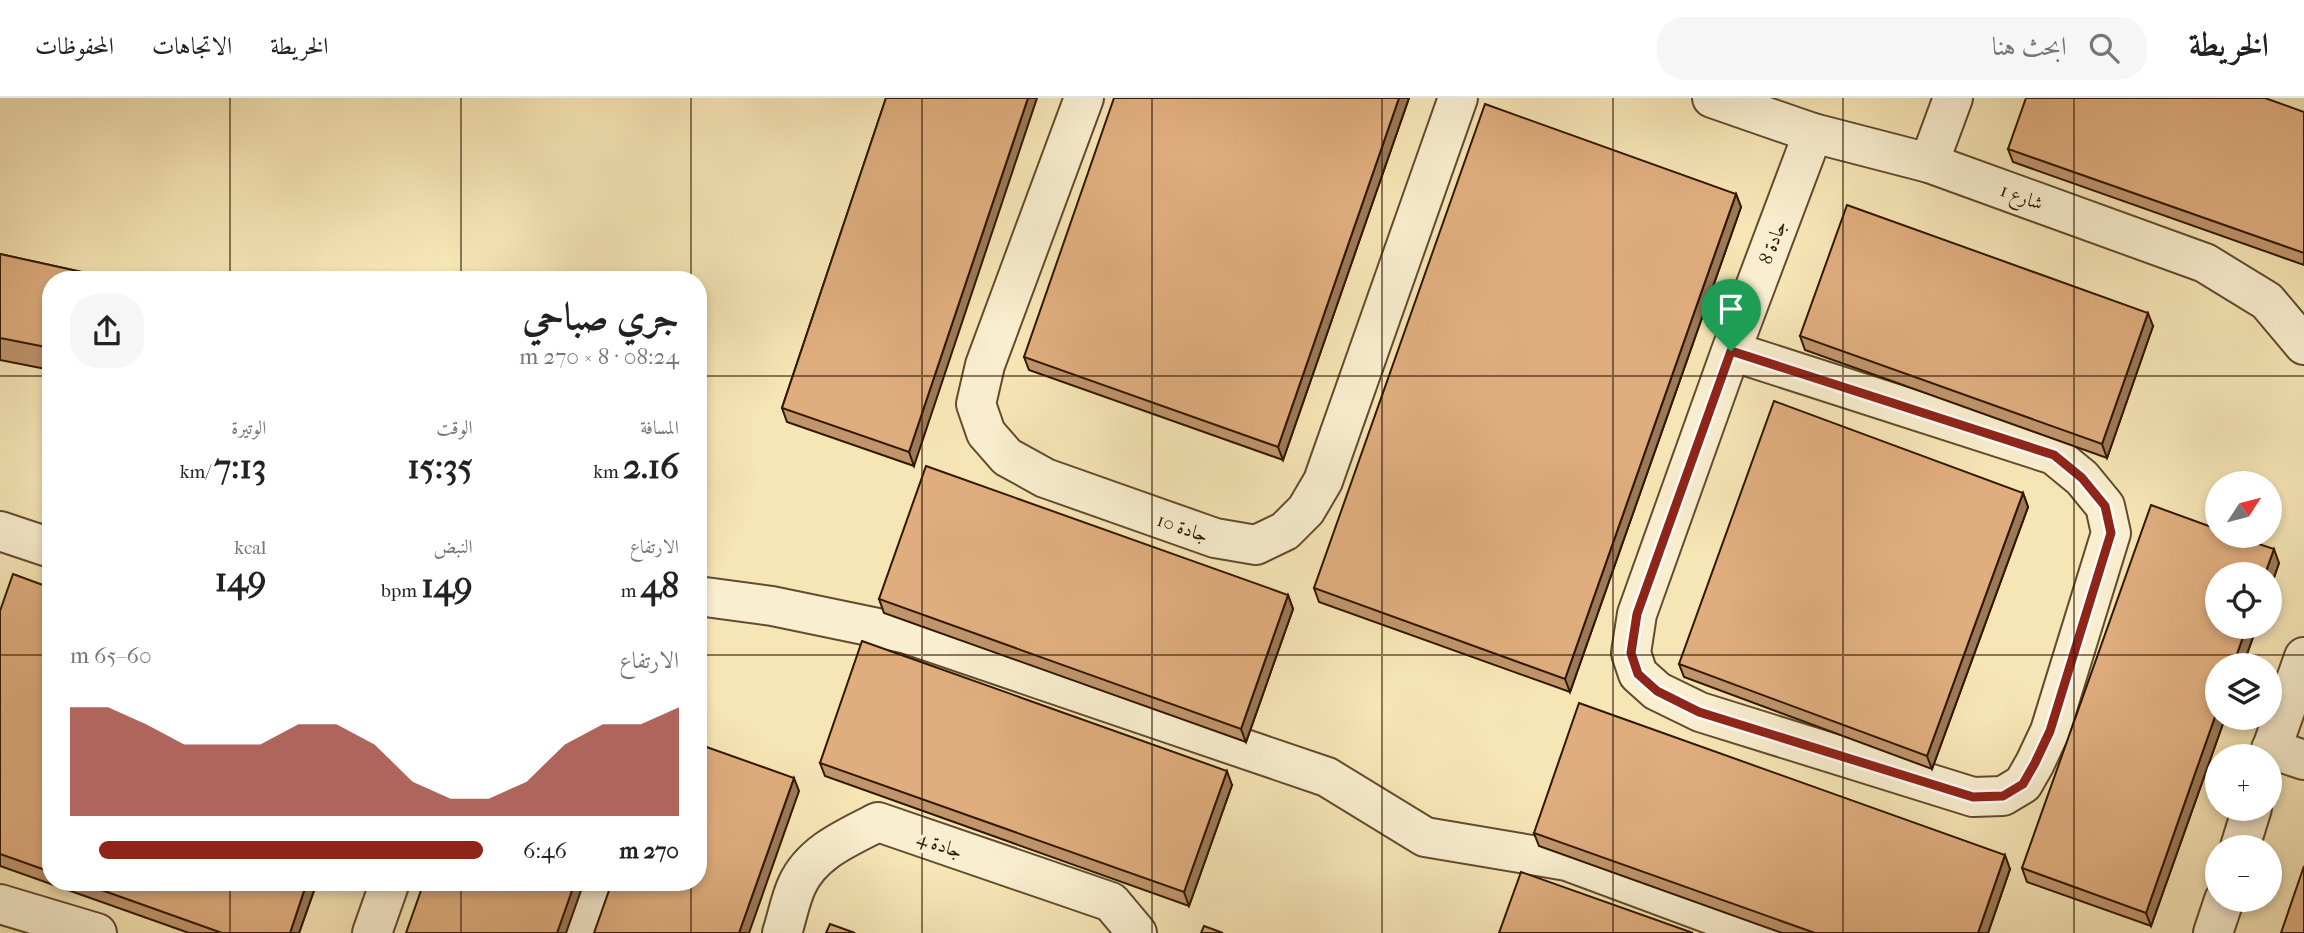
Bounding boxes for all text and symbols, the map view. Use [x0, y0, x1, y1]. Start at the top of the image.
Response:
search box [1657, 17, 2147, 80]
text: الخريطة [2189, 26, 2269, 65]
icon: search [2085, 29, 2123, 67]
text: ابحث هنا [1992, 31, 2067, 62]
text: المحفوظات [35, 32, 114, 60]
text: الاتجاهات [152, 32, 232, 60]
text: الخريطة [270, 32, 329, 60]
street label: شارع 1 [1996, 179, 2046, 219]
street label: جادة 8 [1755, 217, 1791, 267]
pin [1701, 279, 1761, 351]
icon: arrive [1712, 290, 1750, 328]
button: share [70, 294, 144, 368]
text: جري صباحي [522, 294, 679, 339]
text: 08:24 · 8 × 270 m [519, 343, 679, 370]
text: الوتيرة [231, 417, 266, 439]
text: الوقت [436, 417, 473, 439]
text: المسافة [640, 417, 679, 439]
text: 7:13 [214, 446, 266, 487]
text: 15:35 [407, 446, 473, 487]
text: 2.16 [623, 446, 679, 487]
text: /km [180, 461, 214, 483]
text: km [593, 461, 623, 483]
north arrow [2205, 471, 2282, 548]
map controls [2205, 471, 2282, 912]
street label: جادة 10 [1154, 509, 1211, 547]
text: النبض [434, 536, 473, 558]
text: الارتفاع [630, 536, 679, 558]
text: kcal [234, 537, 266, 559]
text: 149 [215, 559, 266, 600]
button: locate [2205, 562, 2282, 639]
text: 149 [421, 565, 473, 606]
text: 48 [641, 565, 679, 606]
text: bpm [381, 580, 421, 602]
text: m [621, 580, 641, 602]
text: 60–65 m [70, 642, 152, 669]
text: الارتفاع [619, 647, 679, 674]
button: layers [2205, 653, 2282, 730]
button: + [2205, 744, 2282, 821]
street label: جادة 4 [914, 827, 965, 863]
button: − [2205, 835, 2282, 912]
text: 6:46 [523, 837, 567, 864]
text: 270 m [619, 837, 679, 864]

